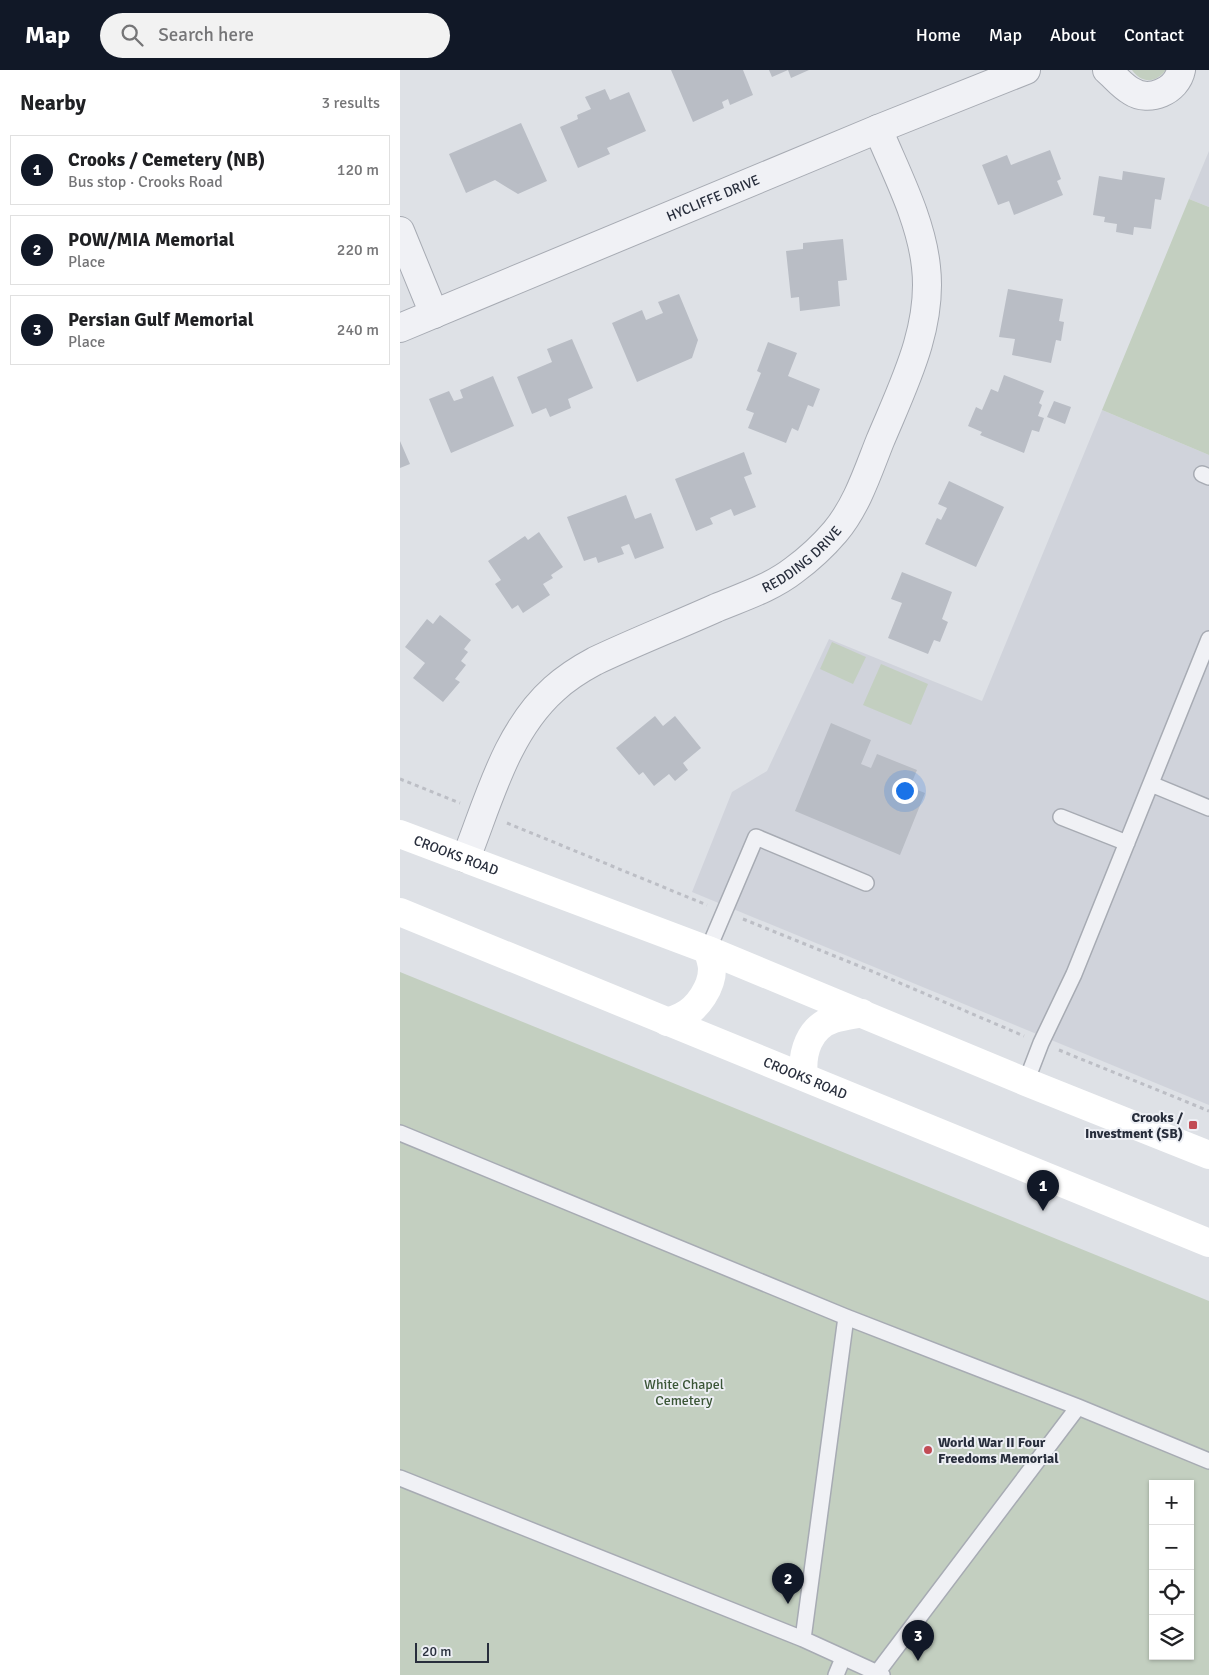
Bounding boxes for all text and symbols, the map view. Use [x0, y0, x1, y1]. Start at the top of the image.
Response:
search box [100, 13, 450, 58]
text: Map [25, 20, 70, 50]
icon: search [118, 21, 146, 49]
text: Search here [158, 23, 254, 47]
text: Home [916, 24, 961, 46]
text: Map [989, 24, 1022, 46]
text: About [1050, 24, 1096, 46]
text: Contact [1124, 24, 1184, 46]
text: Nearby [20, 90, 86, 116]
text: 3 results [321, 93, 380, 113]
text: Crooks / Cemetery (NB) [68, 148, 265, 172]
text: 1 [33, 160, 41, 180]
text: 120 m [337, 160, 379, 180]
street label: HYCLIFFE DRIVE [664, 171, 762, 225]
text: Bus stop · Crooks Road [68, 172, 223, 192]
text: POW/MIA Memorial [68, 228, 234, 252]
text: 2 [33, 240, 41, 260]
text: 220 m [337, 240, 379, 260]
text: Place [68, 252, 105, 272]
text: Persian Gulf Memorial [68, 308, 254, 332]
text: 3 [33, 320, 41, 340]
text: 240 m [337, 320, 379, 340]
text: Place [68, 332, 105, 352]
street label: REDDING DRIVE [759, 523, 846, 597]
your location [892, 778, 918, 804]
street label: CROOKS ROAD [411, 832, 501, 879]
street label: CROOKS ROAD [761, 1054, 850, 1103]
place label: Crooks / Investment (SB) [1085, 1109, 1184, 1142]
marker: Crooks / Investment (SB) [1187, 1119, 1199, 1131]
pin: 1 [1027, 1170, 1059, 1211]
park label: White Chapel Cemetery [644, 1376, 724, 1409]
place label: World War II Four Freedoms Memorial [938, 1434, 1059, 1467]
marker: World War II Four Freedoms Memorial [922, 1444, 934, 1456]
map controls [1149, 1480, 1194, 1660]
button: + [1149, 1480, 1194, 1525]
button: − [1149, 1525, 1194, 1570]
pin: 2 [772, 1563, 804, 1604]
button: locate [1149, 1570, 1194, 1615]
button: layers [1149, 1615, 1194, 1660]
pin: 3 [902, 1620, 934, 1661]
scale bar [415, 1640, 489, 1663]
text: 20 m [422, 1643, 451, 1660]

